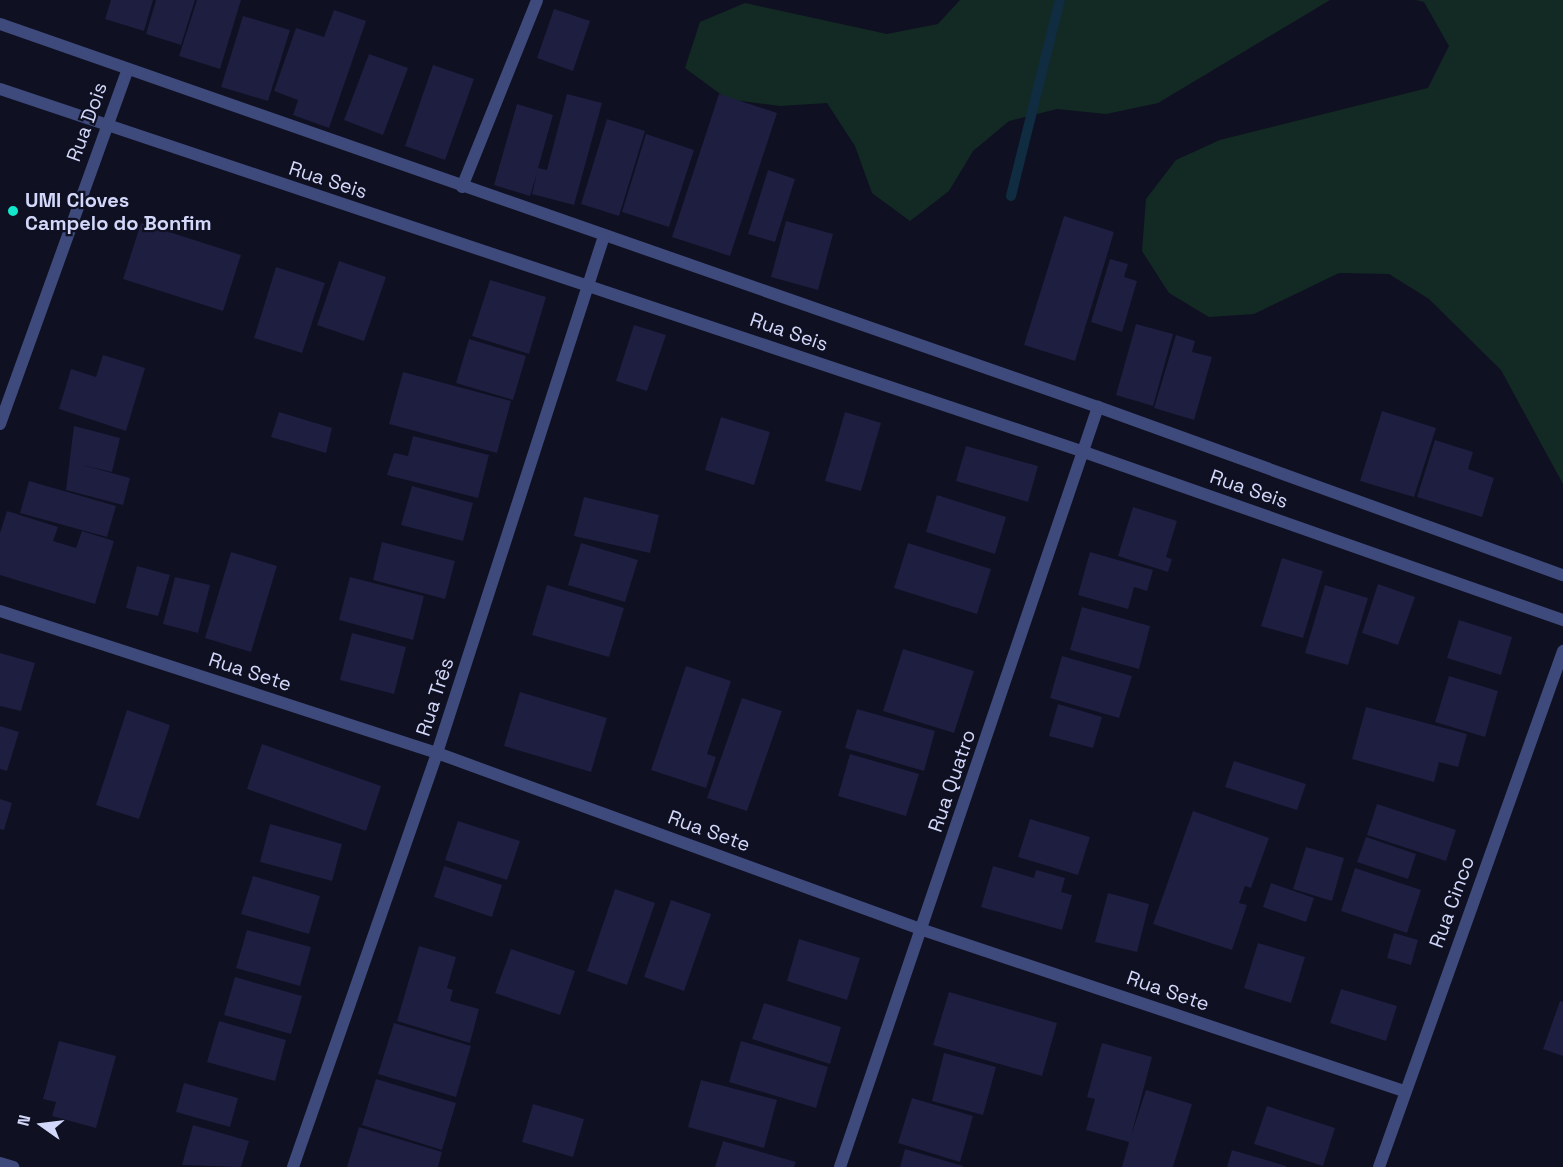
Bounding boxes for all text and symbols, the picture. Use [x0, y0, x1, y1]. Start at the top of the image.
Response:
street label: Rua Dois [62, 79, 112, 165]
street label: Rua Seis [286, 156, 370, 204]
place label: UMI Cloves Campelo do Bonfim [25, 188, 212, 235]
marker: UMI Cloves Campelo do Bonfim [6, 204, 20, 218]
street label: Rua Seis [747, 307, 831, 357]
street label: Rua Seis [1207, 464, 1291, 514]
street label: Rua Sete [205, 647, 295, 697]
street label: Rua Três [411, 655, 459, 739]
street label: Rua Quatro [923, 727, 981, 835]
street label: Rua Sete [665, 805, 753, 857]
street label: Rua Cinco [1424, 853, 1480, 951]
street label: Rua Sete [1123, 966, 1213, 1016]
north arrow [12, 1095, 72, 1155]
text: N [13, 1113, 36, 1128]

